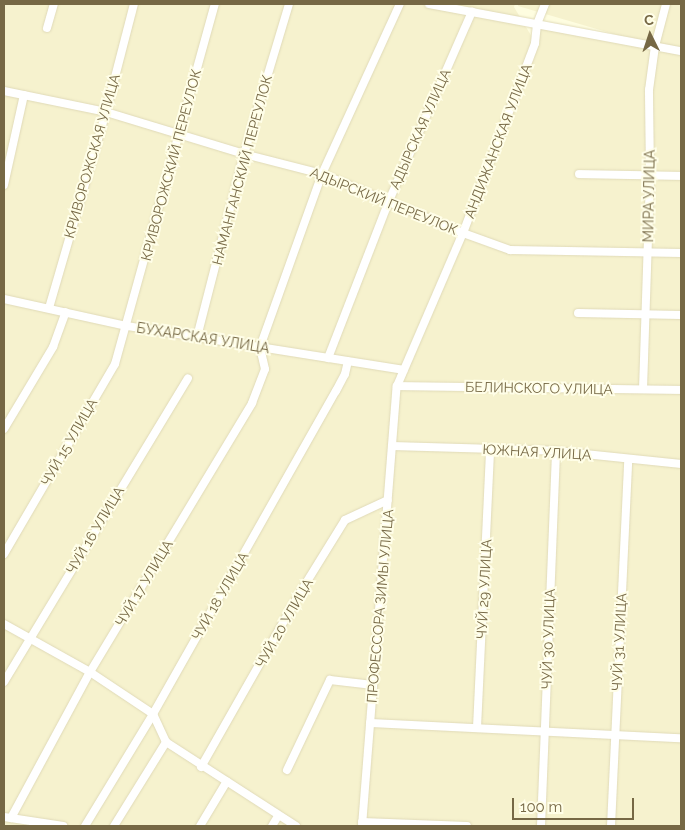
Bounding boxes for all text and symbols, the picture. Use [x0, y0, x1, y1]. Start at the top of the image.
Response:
north arrow [625, 10, 675, 60]
text: С [644, 12, 654, 28]
street label: АНДИЖАНСКАЯ УЛИЦА [461, 61, 535, 221]
street label: АДЫРСКАЯ УЛИЦА [386, 66, 454, 192]
street label: КРИВОРОЖСКИЙ ПЕРЕУЛОК [137, 67, 205, 263]
street label: КРИВОРОЖСКАЯ УЛИЦА [60, 72, 124, 240]
street label: НАМАНГАНСКИЙ ПЕРЕУЛОК [209, 73, 275, 267]
street label: МИРА УЛИЦА [640, 149, 658, 243]
street label: АДЫРСКИЙ ПЕРЕУЛОК [308, 164, 460, 238]
street label: БУХАРСКАЯ УЛИЦА [135, 319, 271, 357]
street label: БЕЛИНСКОГО УЛИЦА [465, 378, 613, 398]
street label: ЧУЙ 15 УЛИЦА [37, 395, 101, 489]
street label: ЮЖНАЯ УЛИЦА [482, 441, 592, 463]
street label: ЧУЙ 16 УЛИЦА [62, 483, 128, 577]
street label: ПРОФЕССОРА ЗИМЫ УЛИЦА [363, 508, 397, 704]
street label: ЧУЙ 17 УЛИЦА [112, 537, 176, 629]
street label: ЧУЙ 29 УЛИЦА [473, 539, 495, 639]
street label: ЧУЙ 18 УЛИЦА [188, 549, 252, 643]
street label: ЧУЙ 20 УЛИЦА [252, 575, 316, 671]
street label: ЧУЙ 30 УЛИЦА [538, 588, 558, 690]
street label: ЧУЙ 31 УЛИЦА [608, 593, 630, 691]
scale bar [515, 788, 638, 820]
text: 100 m [520, 798, 562, 816]

